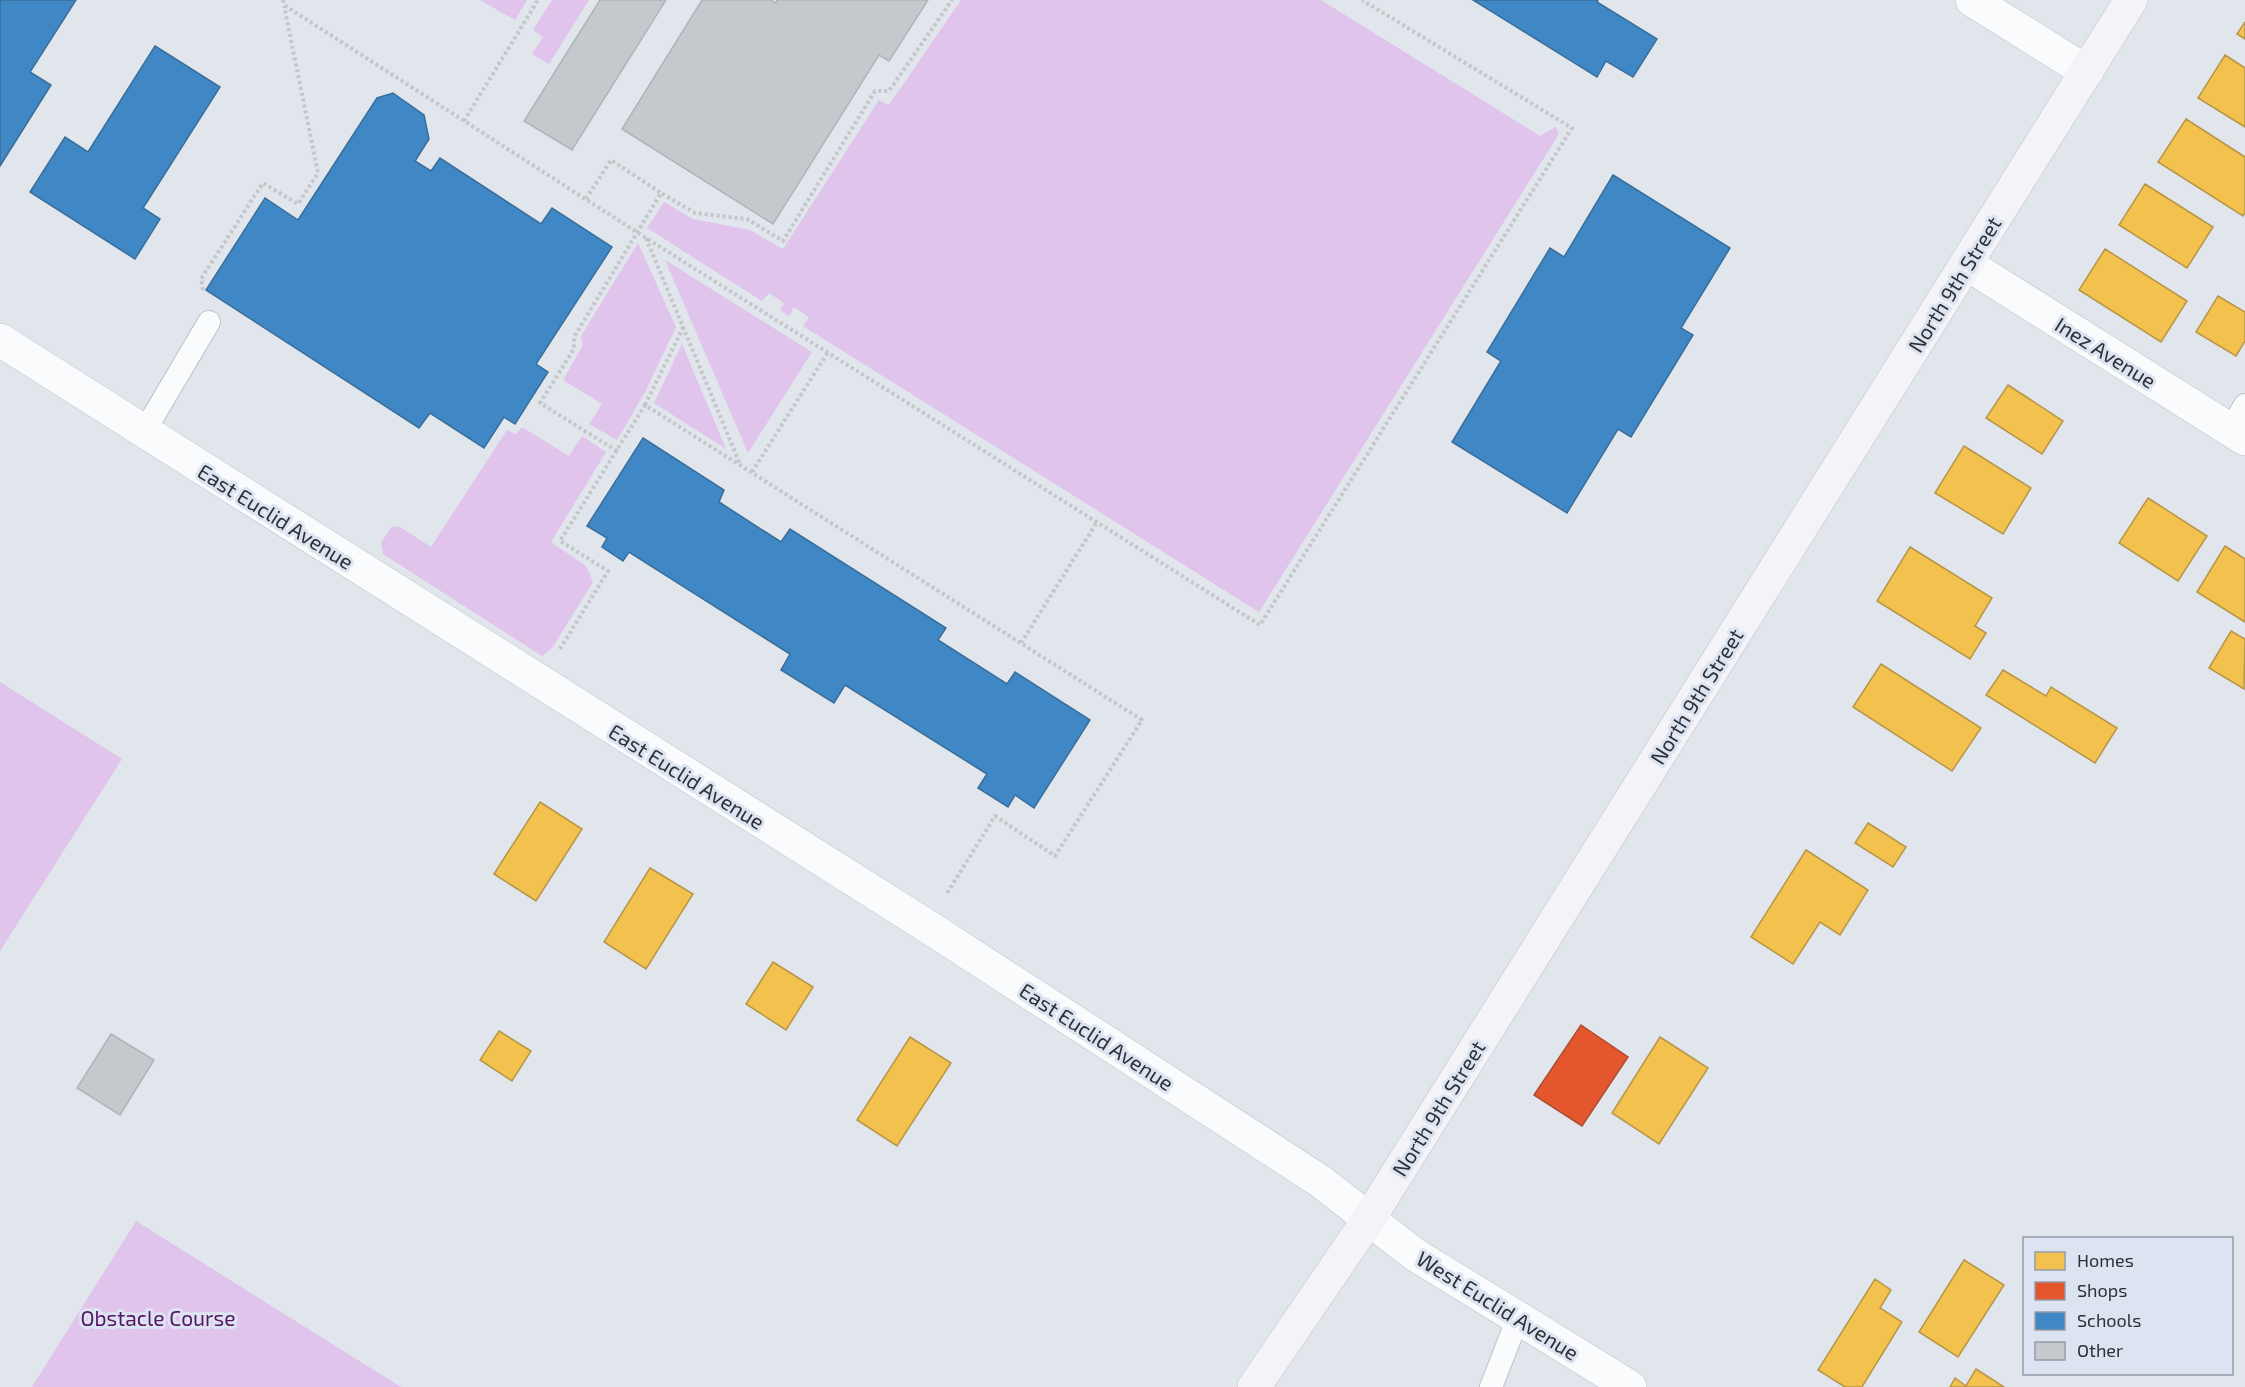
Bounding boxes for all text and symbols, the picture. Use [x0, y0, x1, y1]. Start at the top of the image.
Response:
street label: North 9th Street [1902, 212, 2006, 356]
street label: Inez Avenue [2051, 311, 2161, 393]
street label: East Euclid Avenue [194, 458, 358, 574]
street label: North 9th Street [1644, 624, 1748, 768]
street label: East Euclid Avenue [605, 718, 769, 834]
street label: East Euclid Avenue [1015, 977, 1179, 1095]
street label: North 9th Street [1386, 1036, 1490, 1180]
legend [2023, 1237, 2233, 1375]
street label: West Euclid Avenue [1412, 1245, 1584, 1365]
text: Homes [2077, 1249, 2134, 1271]
text: Shops [2077, 1279, 2127, 1301]
park label: Obstacle Course [81, 1305, 235, 1330]
text: Schools [2077, 1309, 2141, 1331]
text: Other [2077, 1339, 2123, 1361]

